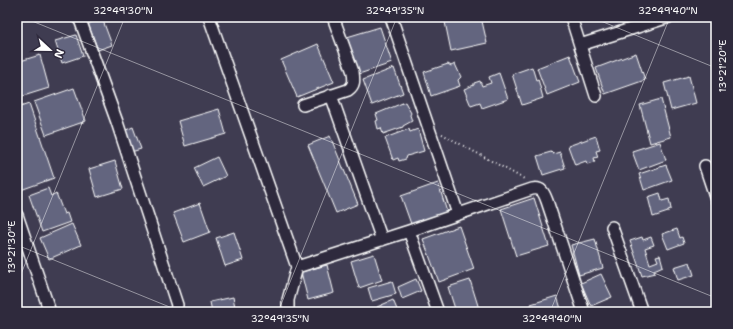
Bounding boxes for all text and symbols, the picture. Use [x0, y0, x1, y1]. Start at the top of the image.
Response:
text: 32°49'30"N [93, 4, 153, 17]
text: 32°49'35"N [366, 4, 424, 17]
text: 32°49'40"N [638, 4, 698, 17]
north arrow [30, 30, 70, 70]
text: 13°21'20"E [716, 40, 729, 92]
text: N [50, 47, 67, 61]
text: 13°21'30"E [5, 220, 18, 274]
text: 32°49'35"N [251, 312, 309, 325]
text: 32°49'40"N [522, 312, 582, 325]

